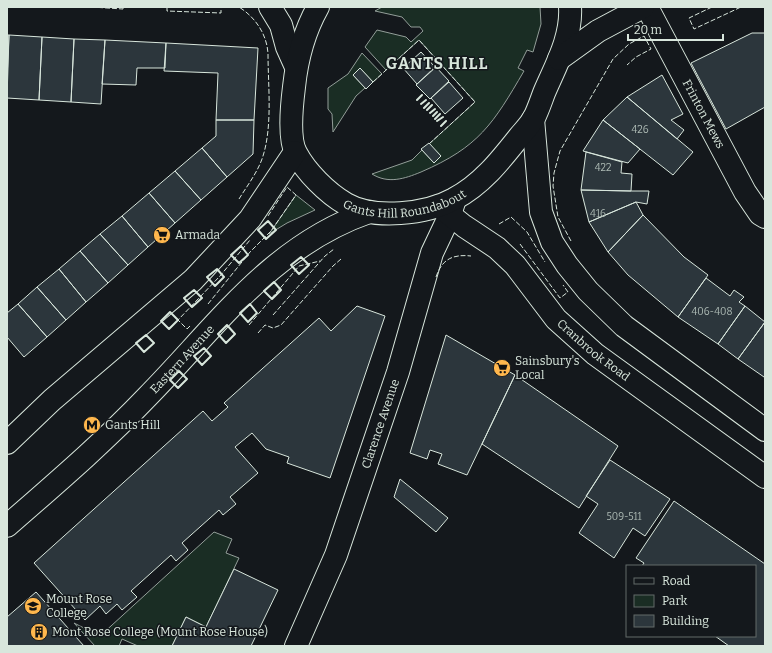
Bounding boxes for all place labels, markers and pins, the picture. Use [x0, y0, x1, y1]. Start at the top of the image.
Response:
supermarket icon: Armada [152, 225, 172, 245]
place label: Armada [175, 228, 220, 242]
place label: Sainsbury's Local [515, 354, 580, 382]
supermarket icon: Sainsbury's Local [492, 358, 512, 378]
metro station icon: Gants Hill [82, 415, 102, 435]
place label: Gants Hill [105, 418, 161, 432]
place label: Mount Rose College [46, 592, 112, 620]
school or university icon: Mount Rose College [23, 596, 43, 616]
building icon: Mont Rose College (Mount Rose House) [29, 622, 49, 642]
place label: Mont Rose College (Mount Rose House) [52, 624, 268, 639]

